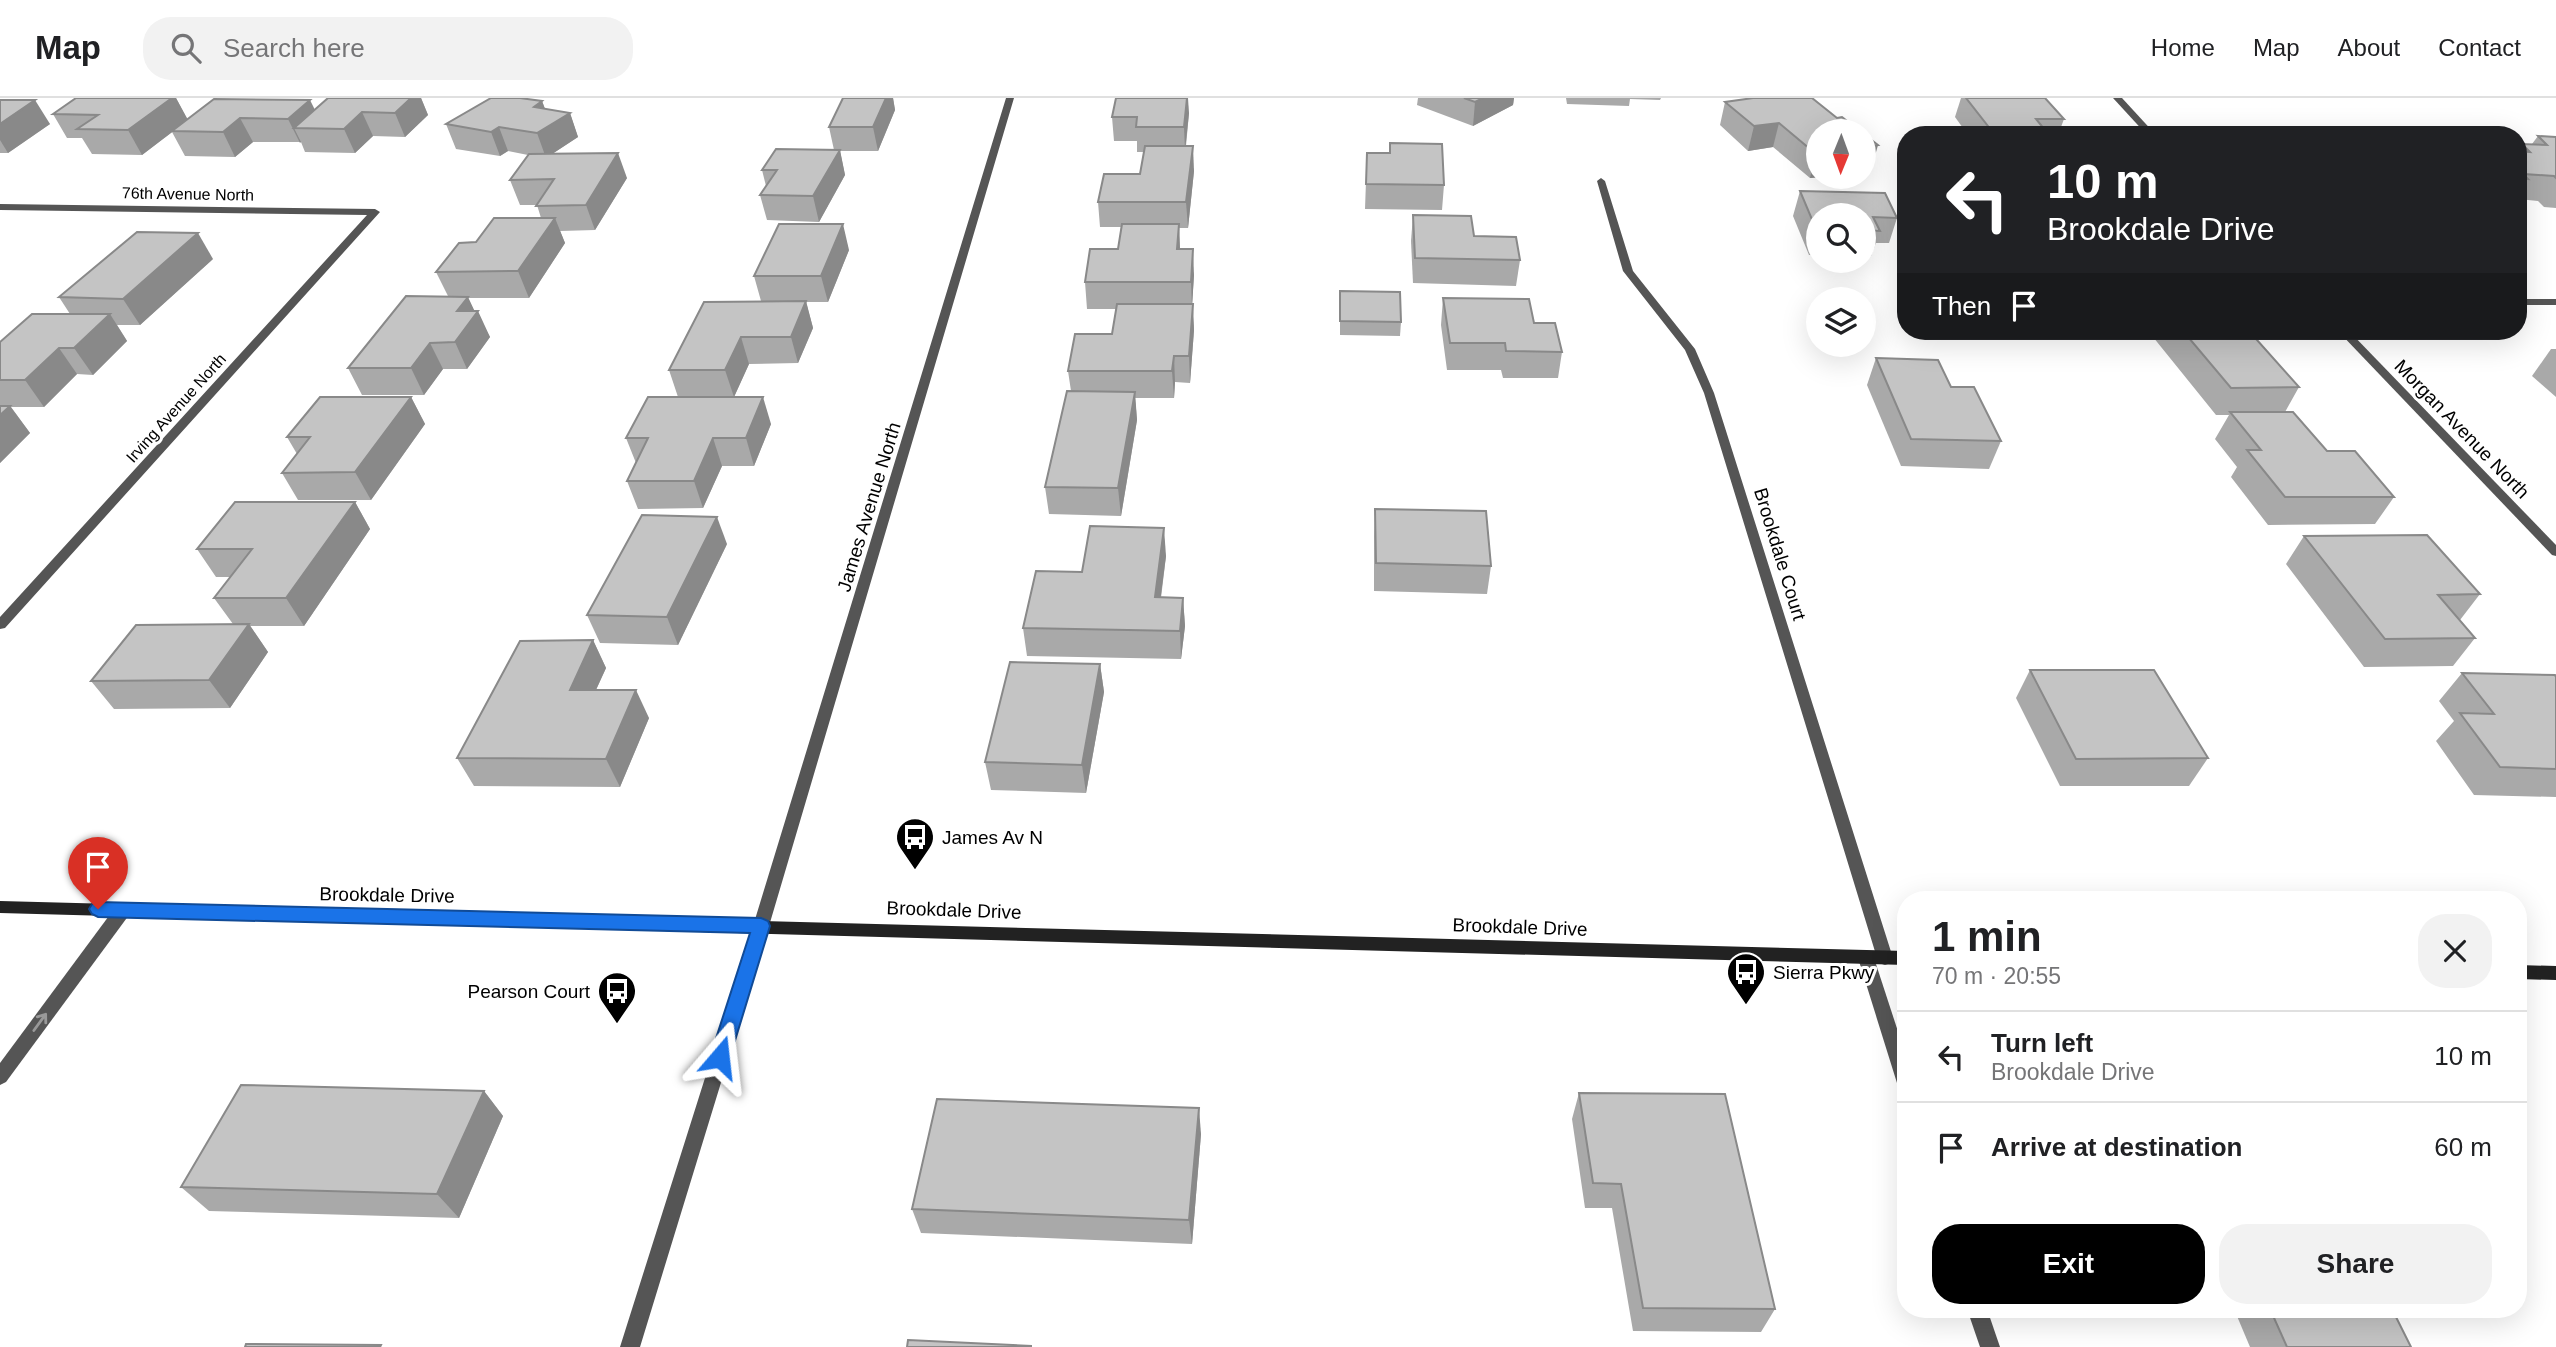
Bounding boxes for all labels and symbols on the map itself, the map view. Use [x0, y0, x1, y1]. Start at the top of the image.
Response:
north arrow [1806, 119, 1876, 189]
street label: 76th Avenue North [122, 184, 254, 204]
street label: Irving Avenue North [123, 350, 229, 466]
street label: Morgan Avenue North [2390, 355, 2534, 503]
street label: James Avenue North [833, 420, 905, 594]
street label: Brookdale Court [1750, 485, 1810, 623]
bus stop icon: James Av N [894, 816, 936, 871]
place label: James Av N [942, 827, 1043, 848]
pin [68, 837, 128, 909]
street label: Brookdale Drive [319, 883, 455, 907]
street label: Brookdale Drive [886, 897, 1022, 923]
street label: Brookdale Drive [1452, 914, 1588, 940]
bus stop icon: Sierra Pkwy [1725, 951, 1767, 1006]
place label: Sierra Pkwy [1773, 962, 1875, 983]
bus stop icon: Pearson Court [596, 970, 638, 1025]
place label: Pearson Court [467, 981, 591, 1002]
one-way arrow [33, 1013, 48, 1032]
position arrow [683, 1020, 757, 1094]

